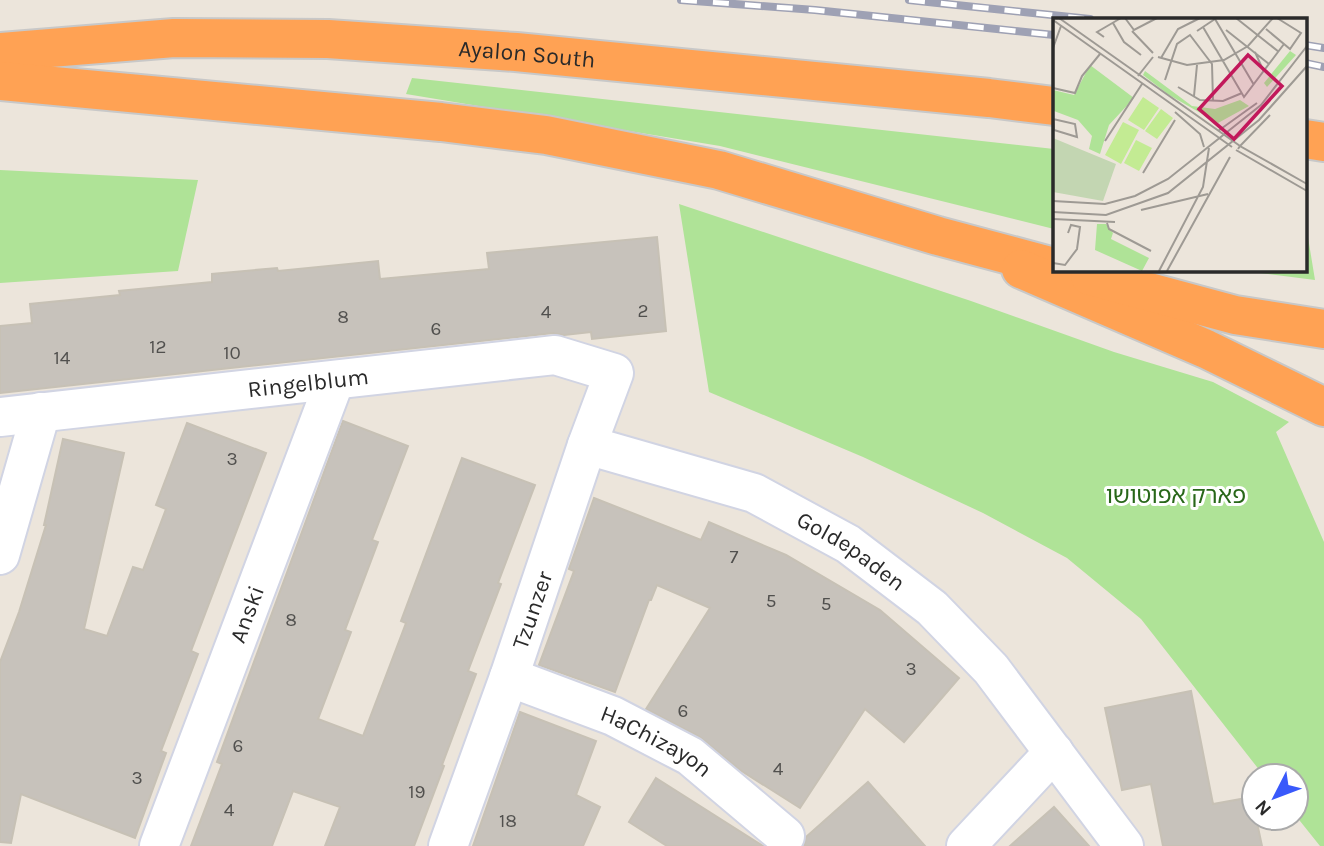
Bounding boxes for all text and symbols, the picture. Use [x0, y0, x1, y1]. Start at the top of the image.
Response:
inset map [1053, 18, 1306, 271]
street label: Ayalon South [457, 35, 597, 74]
house number: 2 [637, 300, 649, 322]
house number: 4 [541, 301, 552, 323]
house number: 8 [337, 306, 349, 328]
house number: 6 [431, 318, 441, 340]
house number: 12 [149, 336, 167, 358]
house number: 10 [223, 342, 241, 364]
house number: 14 [54, 347, 71, 369]
street label: Ringelblum [246, 363, 370, 403]
house number: 3 [226, 448, 238, 470]
park label: פארק אפוטושו [1106, 482, 1246, 509]
street label: Goldepaden [792, 506, 911, 597]
house number: 7 [730, 546, 739, 568]
street label: Tzunzer [507, 567, 558, 652]
street label: Anski [224, 582, 270, 647]
house number: 5 [766, 590, 776, 612]
house number: 5 [821, 593, 831, 615]
house number: 8 [285, 609, 297, 631]
house number: 3 [905, 658, 917, 680]
street label: HaChizayon [597, 700, 718, 783]
house number: 6 [678, 700, 688, 722]
house number: 6 [233, 735, 243, 757]
house number: 4 [773, 758, 784, 780]
north arrow [1240, 762, 1310, 832]
house number: 3 [131, 767, 143, 789]
house number: 19 [408, 781, 426, 803]
text: N [1250, 795, 1276, 820]
house number: 4 [224, 799, 235, 821]
house number: 18 [499, 810, 517, 832]

